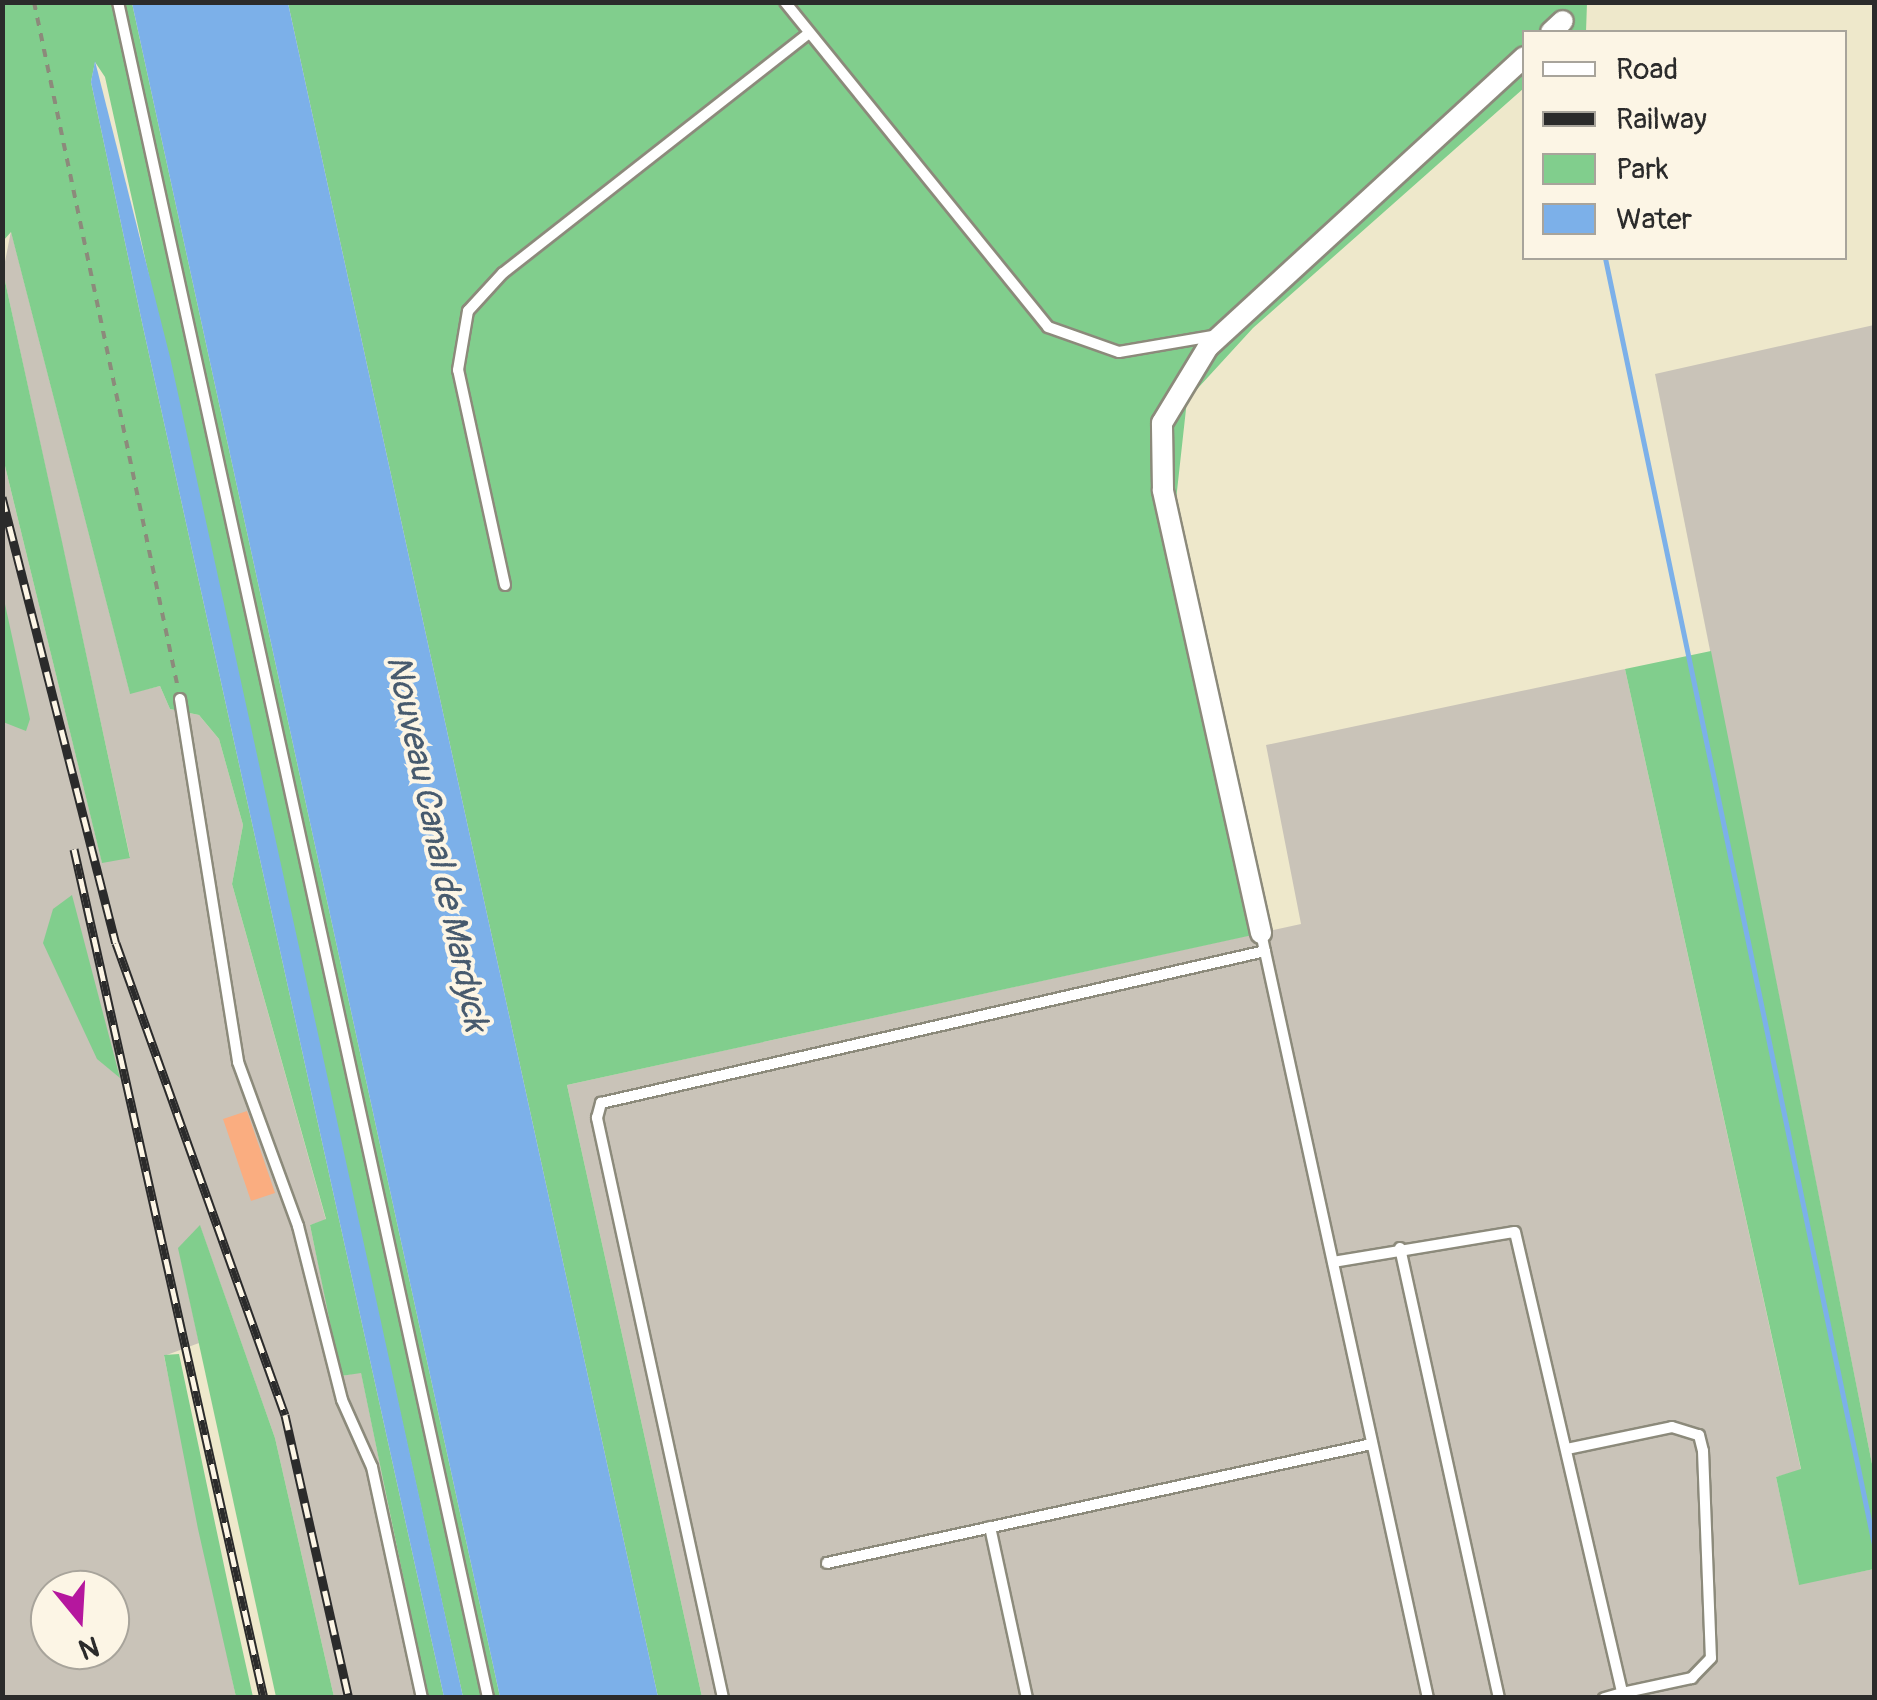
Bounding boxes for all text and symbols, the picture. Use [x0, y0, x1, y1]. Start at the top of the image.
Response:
legend [1522, 30, 1847, 260]
text: Road [1616, 51, 1678, 88]
text: Railway [1616, 101, 1707, 138]
text: Park [1616, 151, 1669, 188]
text: Water [1616, 201, 1692, 238]
water label: Nouveau Canal de Mardyck [377, 651, 497, 1035]
north arrow [30, 1570, 130, 1670]
text: N [74, 1628, 103, 1667]

